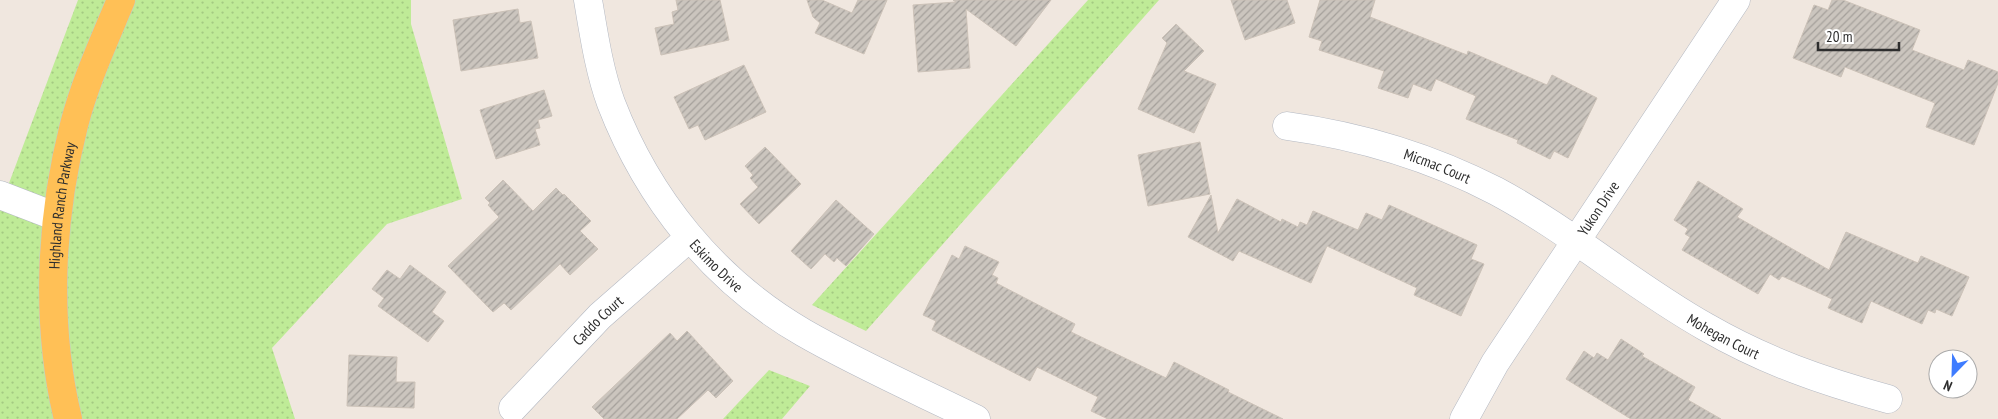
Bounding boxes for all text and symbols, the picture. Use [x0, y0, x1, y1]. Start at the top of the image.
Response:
scale bar [1818, 20, 1899, 52]
text: 20 m [1826, 27, 1852, 46]
street label: Highland Ranch Parkway [44, 140, 79, 269]
street label: Micmac Court [1402, 144, 1474, 187]
street label: Yukon Drive [1573, 177, 1623, 239]
street label: Eskimo Drive [686, 235, 747, 296]
street label: Caddo Court [568, 291, 627, 349]
street label: Mohegan Court [1684, 309, 1763, 363]
north arrow [1928, 349, 1978, 399]
text: N [1941, 376, 1955, 396]

